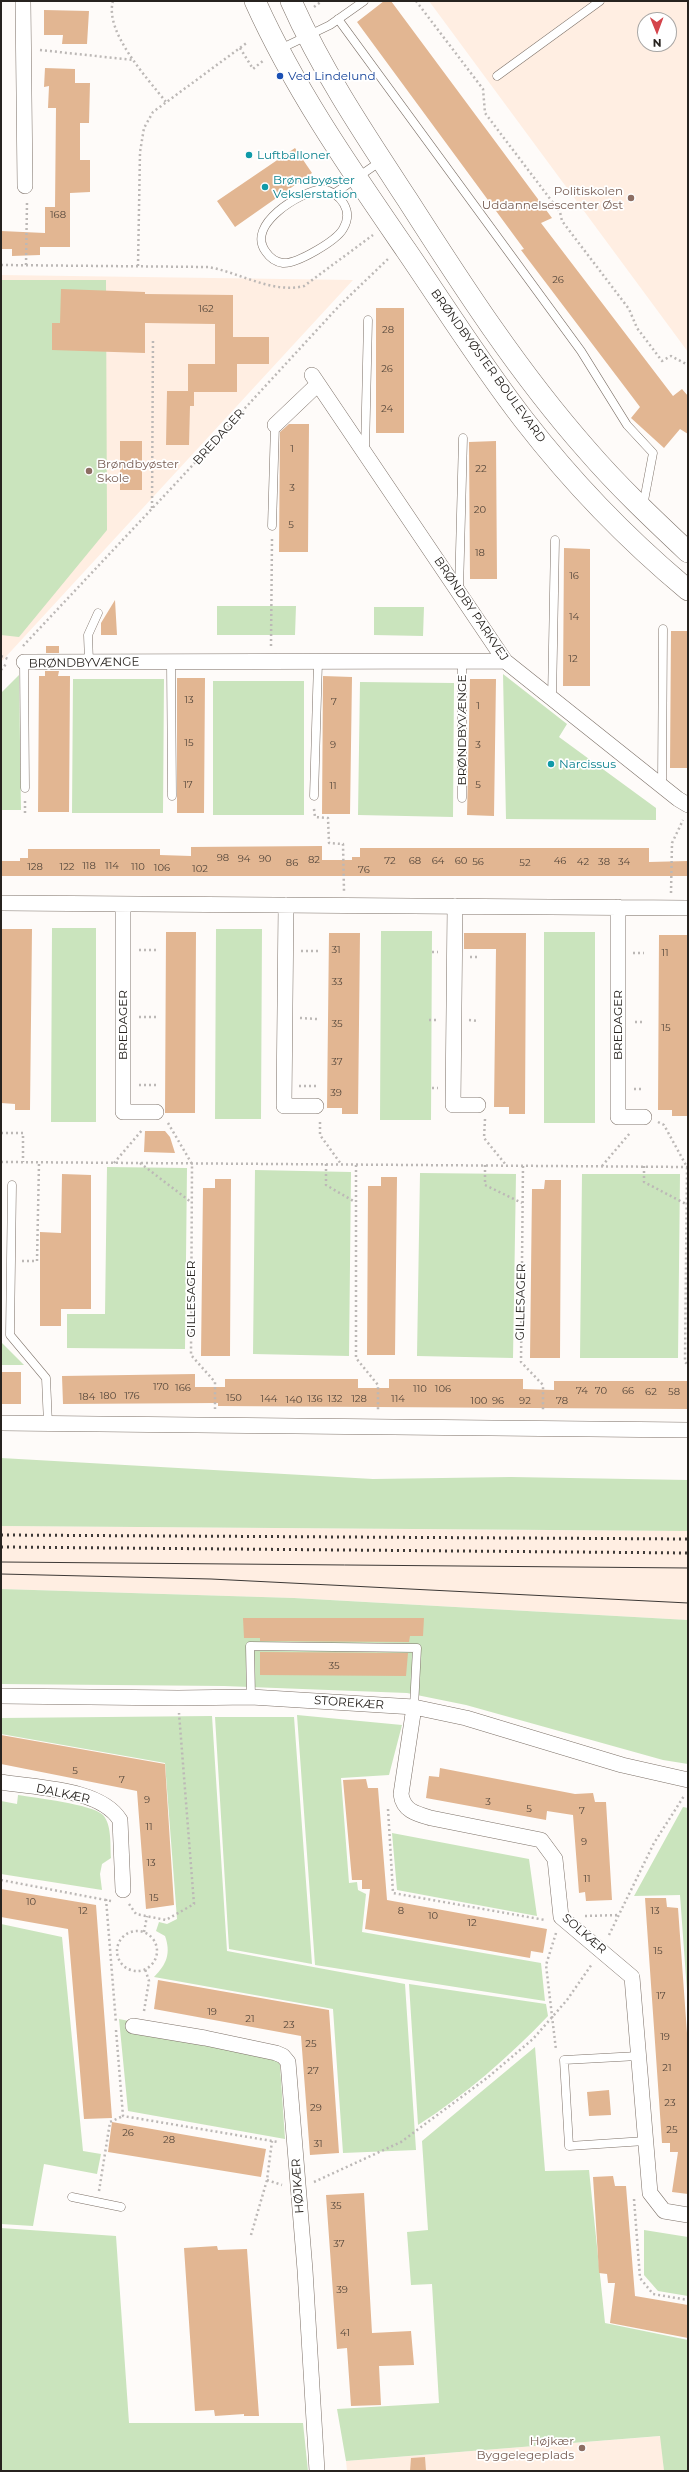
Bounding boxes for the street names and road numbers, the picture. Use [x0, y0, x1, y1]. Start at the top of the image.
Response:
street label: BRØNDBYØSTER BOULEVARD [428, 287, 548, 445]
street label: BREDAGER [190, 406, 248, 468]
street label: BRØNDBY PARKVEJ [431, 554, 511, 664]
street label: BRØNDBYVÆNGE [28, 655, 140, 671]
street label: BRØNDBYVÆNGE [455, 675, 469, 785]
street label: BREDAGER [116, 990, 130, 1060]
street label: BREDAGER [611, 990, 625, 1060]
street label: GILLESAGER [184, 1261, 198, 1337]
street label: GILLESAGER [513, 1263, 529, 1341]
street label: STOREKÆR [314, 1693, 384, 1713]
street label: DALKÆR [35, 1781, 91, 1807]
street label: SOLKÆR [559, 1911, 609, 1957]
street label: HØJKÆR [289, 2158, 307, 2214]

